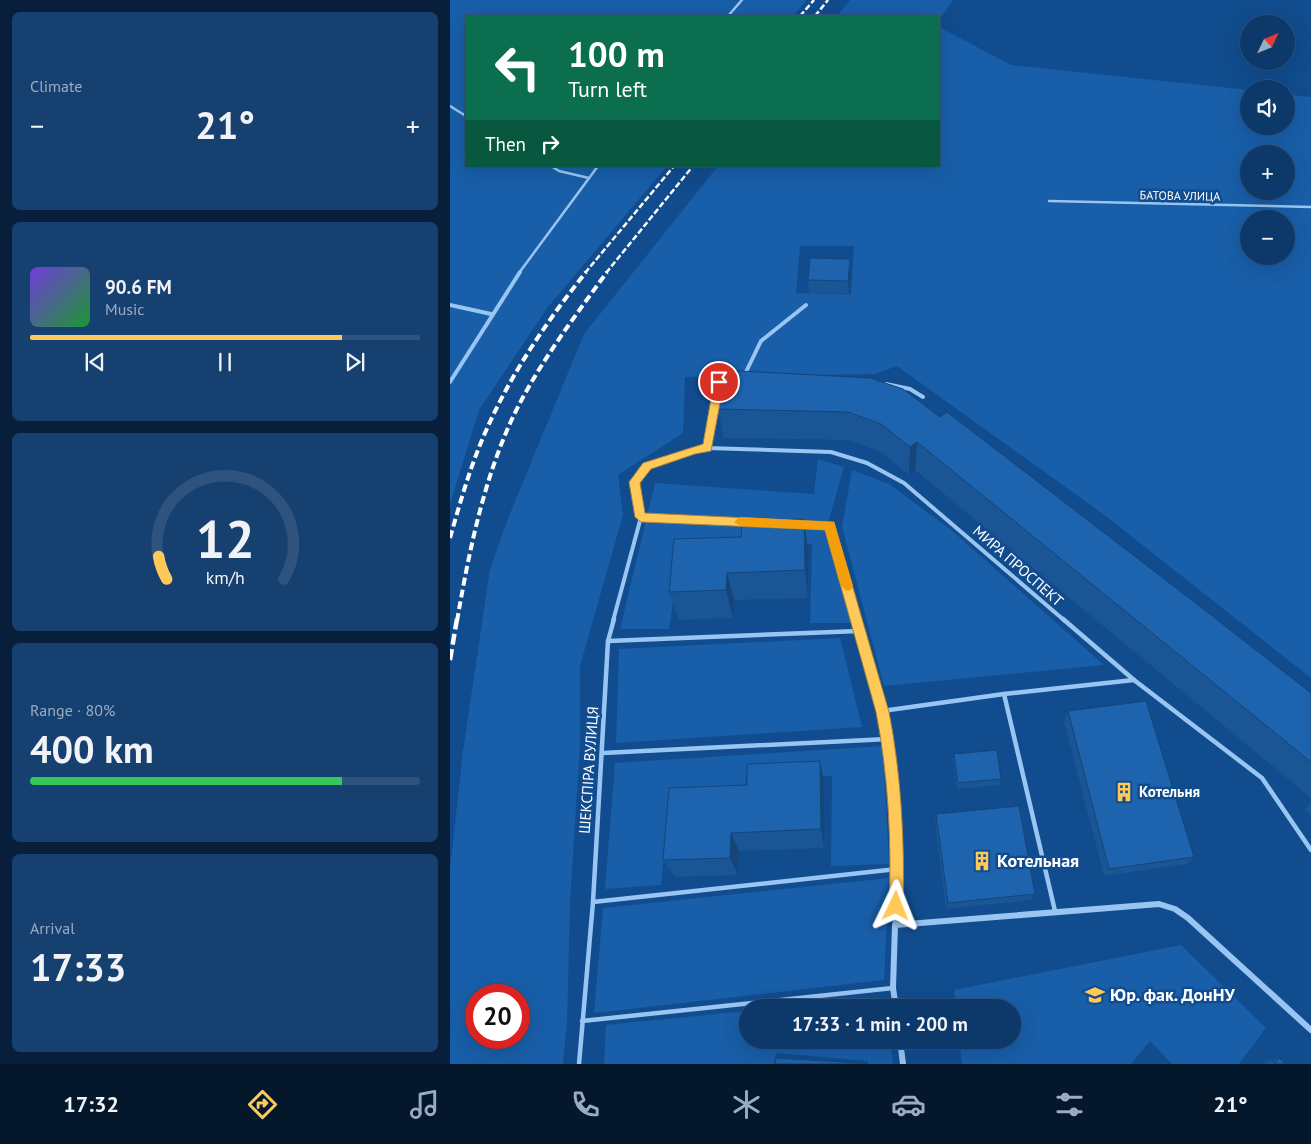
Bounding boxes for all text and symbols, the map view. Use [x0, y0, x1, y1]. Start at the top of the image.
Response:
north arrow [1240, 15, 1295, 70]
map controls [1240, 15, 1295, 265]
text: 100 m [568, 31, 665, 77]
icon: left [485, 35, 550, 100]
text: Turn left [568, 75, 647, 103]
text: Climate [30, 76, 82, 96]
button: sound [1240, 80, 1295, 135]
text: 21° [195, 100, 255, 149]
text: − [30, 107, 44, 144]
text: + [406, 107, 420, 144]
icon: right [536, 130, 564, 158]
text: Then [485, 132, 526, 156]
button: + [1240, 145, 1295, 200]
street label: БАТОВА УЛИЦА [1140, 187, 1220, 204]
button: − [1240, 210, 1295, 265]
text: 90.6 FM [105, 275, 172, 299]
text: Music [105, 299, 145, 319]
icon: previous [81, 348, 109, 376]
icon: pause [211, 348, 239, 376]
icon: next [341, 348, 369, 376]
pin [698, 361, 740, 403]
icon: arrive [705, 368, 733, 396]
text: 12 [196, 505, 254, 572]
street label: МИРА ПРОСПЕКТ [969, 521, 1068, 611]
text: km/h [205, 566, 245, 589]
text: Range · 80% [30, 700, 115, 720]
street label: ШЕКСПІРА ВУЛИЦЯ [575, 706, 602, 834]
text: 400 km [30, 724, 154, 773]
building icon: Котельня [1113, 781, 1135, 803]
place label: Котельня [1139, 782, 1200, 801]
place label: Котельная [997, 849, 1079, 872]
building icon: Котельная [971, 850, 993, 872]
position arrow [869, 879, 921, 931]
text: Arrival [30, 918, 75, 938]
text: 17:33 [30, 942, 126, 991]
place label: Юр. фак. ДонНУ [1110, 983, 1235, 1006]
speed limit sign: 20 [465, 984, 530, 1049]
school or university icon: Юр. фак. ДонНУ [1084, 984, 1106, 1006]
text: 17:33 · 1 min · 200 m [792, 1012, 968, 1036]
icon: directions [245, 1087, 280, 1122]
icon: music [407, 1087, 442, 1122]
icon: phone [568, 1087, 603, 1122]
icon: climate [729, 1087, 764, 1122]
icon: car [891, 1087, 926, 1122]
icon: filters [1052, 1087, 1087, 1122]
text: 17:32 [63, 1090, 119, 1118]
text: 21° [1213, 1090, 1248, 1118]

